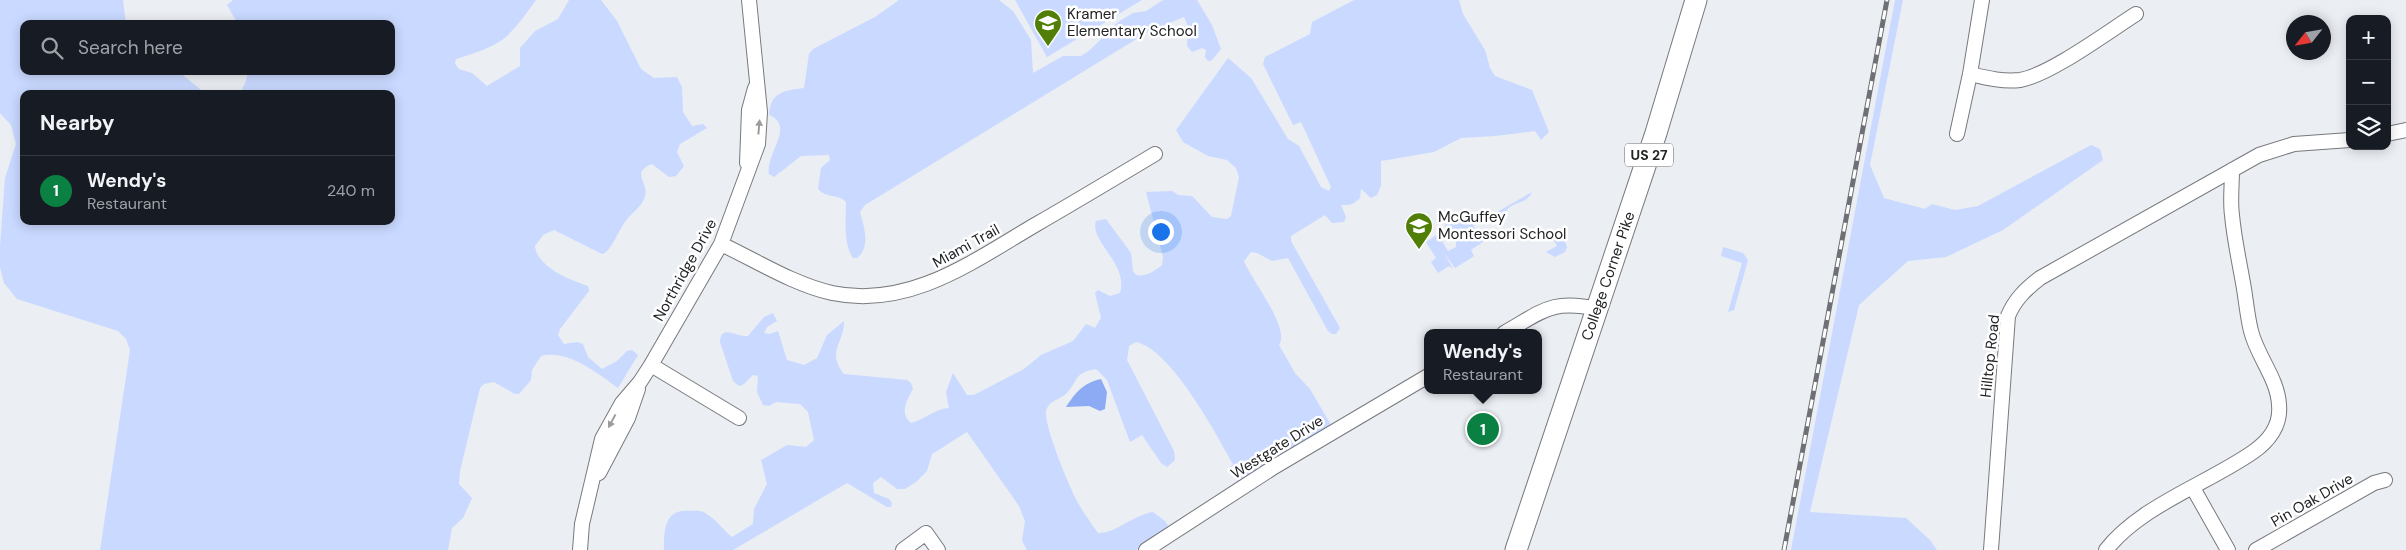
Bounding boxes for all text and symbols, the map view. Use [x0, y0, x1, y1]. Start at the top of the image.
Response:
place label: Kramer Elementary School [1067, 4, 1197, 41]
school or university icon: Kramer Elementary School [1033, 8, 1063, 47]
north arrow [2286, 15, 2331, 60]
map controls [2346, 15, 2391, 150]
button: + [2346, 15, 2391, 60]
search box [20, 20, 395, 75]
icon: search [38, 34, 66, 62]
text: Search here [78, 35, 183, 60]
button: − [2346, 60, 2391, 105]
button: layers [2346, 105, 2391, 150]
text: Nearby [40, 109, 114, 137]
one-way arrow [755, 119, 763, 135]
road number: US 27 [1625, 144, 1673, 166]
text: Wendy's [87, 168, 166, 193]
text: 1 [53, 180, 59, 201]
text: 240 m [327, 180, 375, 201]
text: Restaurant [87, 193, 167, 214]
place label: McGuffey Montessori School [1438, 207, 1566, 244]
street label: College Corner Pike [1577, 209, 1639, 343]
school or university icon: McGuffey Montessori School [1404, 211, 1434, 250]
street label: Northridge Drive [649, 215, 721, 325]
street label: Miami Trail [929, 219, 1003, 273]
your location [1148, 219, 1174, 245]
street label: Hilltop Road [1976, 313, 2004, 399]
popup [1424, 329, 1542, 394]
text: Wendy's [1443, 339, 1522, 364]
text: Restaurant [1443, 364, 1523, 385]
pin: 1 [1467, 410, 1499, 448]
street label: Westgate Drive [1227, 411, 1327, 483]
one-way arrow [608, 414, 616, 428]
street label: Pin Oak Drive [2267, 468, 2357, 532]

